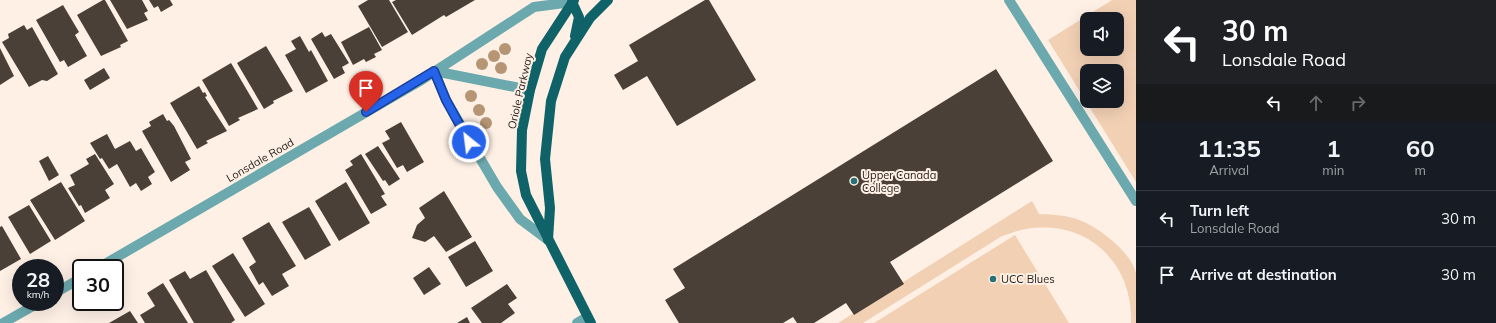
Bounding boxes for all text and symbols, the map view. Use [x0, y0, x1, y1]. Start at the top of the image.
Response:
map controls [1080, 12, 1124, 108]
button: sound [1080, 12, 1124, 56]
text: 30 m [1222, 13, 1288, 48]
icon: left [1156, 16, 1208, 68]
text: Lonsdale Road [1222, 48, 1346, 71]
street label: Oriole Parkway [504, 51, 536, 130]
button: layers [1080, 64, 1124, 108]
pin [349, 71, 383, 112]
icon: arrive [355, 77, 377, 99]
icon: left [1263, 92, 1285, 114]
icon: ahead [1305, 92, 1327, 114]
icon: right [1347, 92, 1369, 114]
position arrow [448, 121, 490, 163]
text: 11:35 [1197, 133, 1261, 163]
text: 1 [1326, 133, 1341, 163]
text: 60 [1406, 133, 1435, 163]
street label: Lonsdale Road [224, 135, 296, 185]
text: Arrival [1209, 162, 1249, 178]
text: min [1322, 162, 1344, 178]
text: m [1414, 162, 1426, 178]
place label: Upper Canada College [862, 168, 936, 195]
marker: Upper Canada College [849, 176, 859, 186]
text: Turn left [1190, 201, 1249, 220]
icon: left [1156, 208, 1178, 230]
text: 30 m [1441, 209, 1476, 228]
text: Lonsdale Road [1190, 220, 1280, 236]
speed limit sign: 30 [72, 259, 124, 311]
icon: arrive [1156, 264, 1178, 286]
text: Arrive at destination [1190, 265, 1337, 284]
text: 30 m [1441, 265, 1476, 284]
text: 28 [26, 267, 50, 292]
place label: UCC Blues [1001, 272, 1055, 286]
marker: UCC Blues [988, 274, 998, 284]
text: km/h [27, 288, 49, 301]

